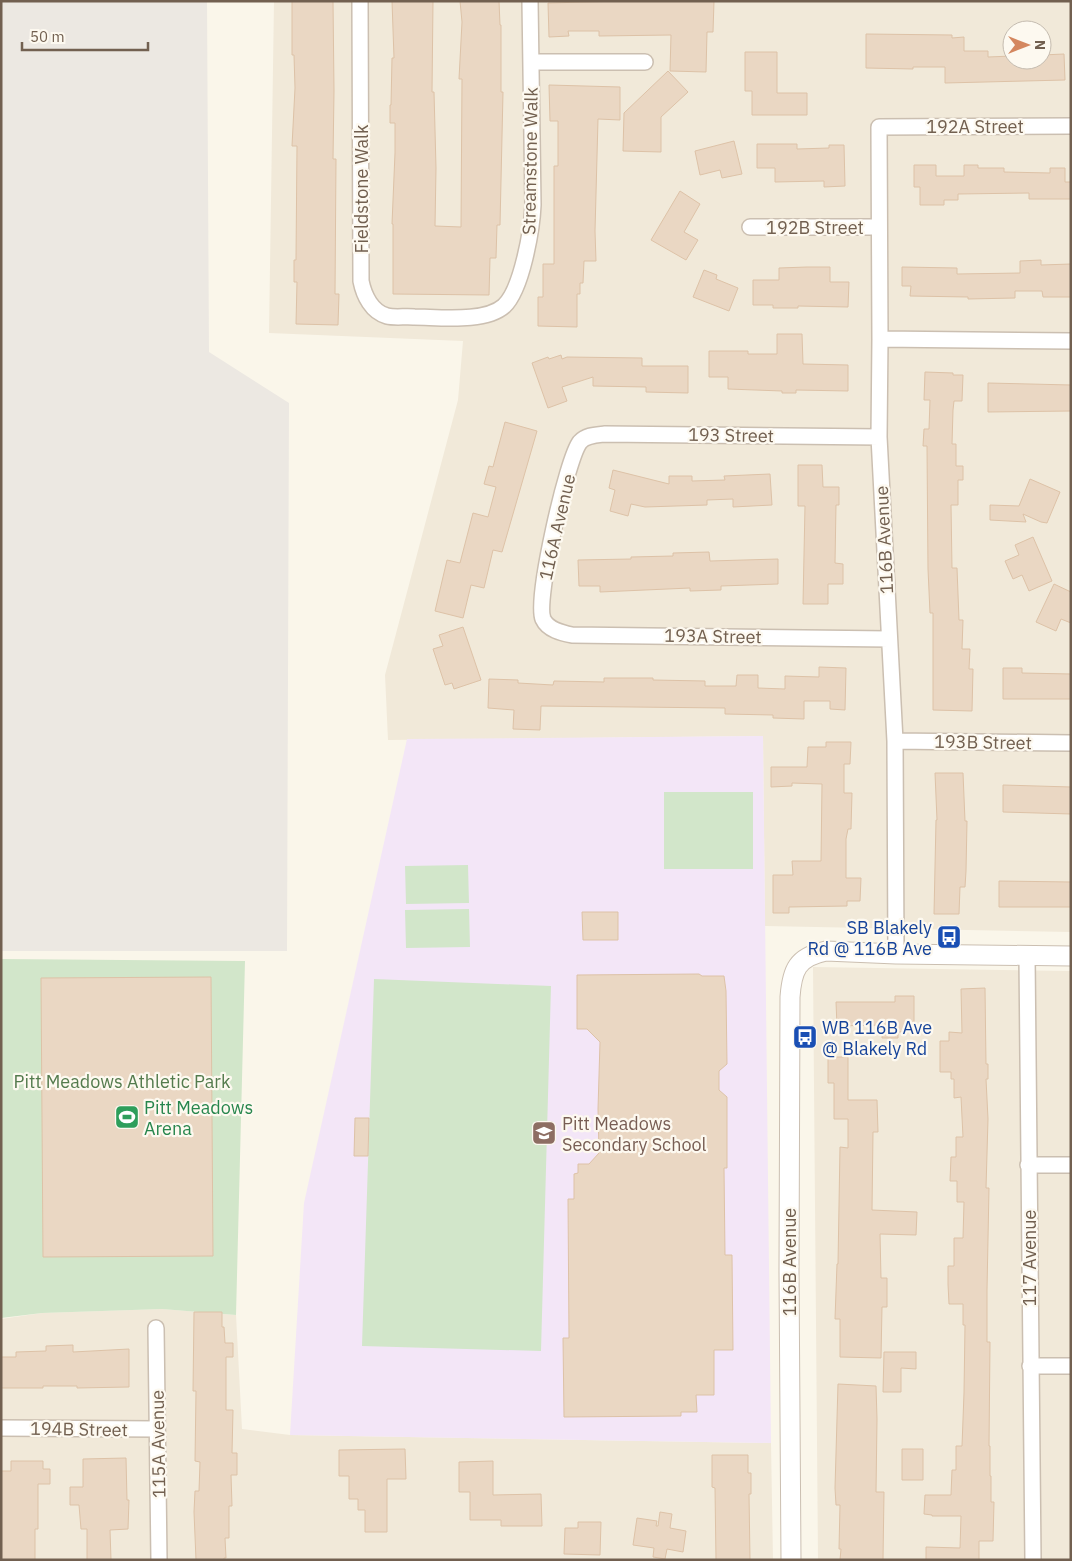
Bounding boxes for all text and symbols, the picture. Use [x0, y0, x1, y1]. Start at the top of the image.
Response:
scale bar [22, 20, 149, 52]
north arrow [1002, 20, 1052, 70]
text: 50 m [30, 27, 65, 46]
text: N [1031, 40, 1049, 50]
street label: Streamstone Walk [517, 86, 543, 235]
street label: 192A Street [926, 115, 1024, 138]
street label: Fieldstone Walk [350, 124, 373, 253]
street label: 192B Street [766, 216, 864, 239]
street label: 193 Street [688, 423, 774, 447]
street label: 116A Avenue [534, 472, 580, 582]
street label: 116B Avenue [870, 485, 898, 595]
street label: 193A Street [664, 624, 762, 648]
street label: 193B Street [934, 730, 1032, 754]
place label: SB Blakely Rd @ 116B Ave [808, 916, 932, 960]
bus stop icon: SB Blakely Rd @ 116B Ave [936, 924, 962, 950]
place label: WB 116B Ave @ Blakely Rd [822, 1016, 932, 1060]
bus stop icon: WB 116B Ave @ Blakely Rd [792, 1024, 818, 1050]
park label: Pitt Meadows Athletic Park [14, 1070, 231, 1093]
place label: Pitt Meadows Arena [144, 1096, 253, 1140]
sports icon: Pitt Meadows Arena [114, 1104, 140, 1130]
place label: Pitt Meadows Secondary School [562, 1112, 707, 1156]
school or university icon: Pitt Meadows Secondary School [531, 1120, 557, 1146]
street label: 116B Avenue [778, 1208, 801, 1316]
street label: 117 Avenue [1018, 1210, 1041, 1306]
street label: 115A Avenue [146, 1390, 170, 1498]
street label: 194B Street [30, 1417, 128, 1441]

